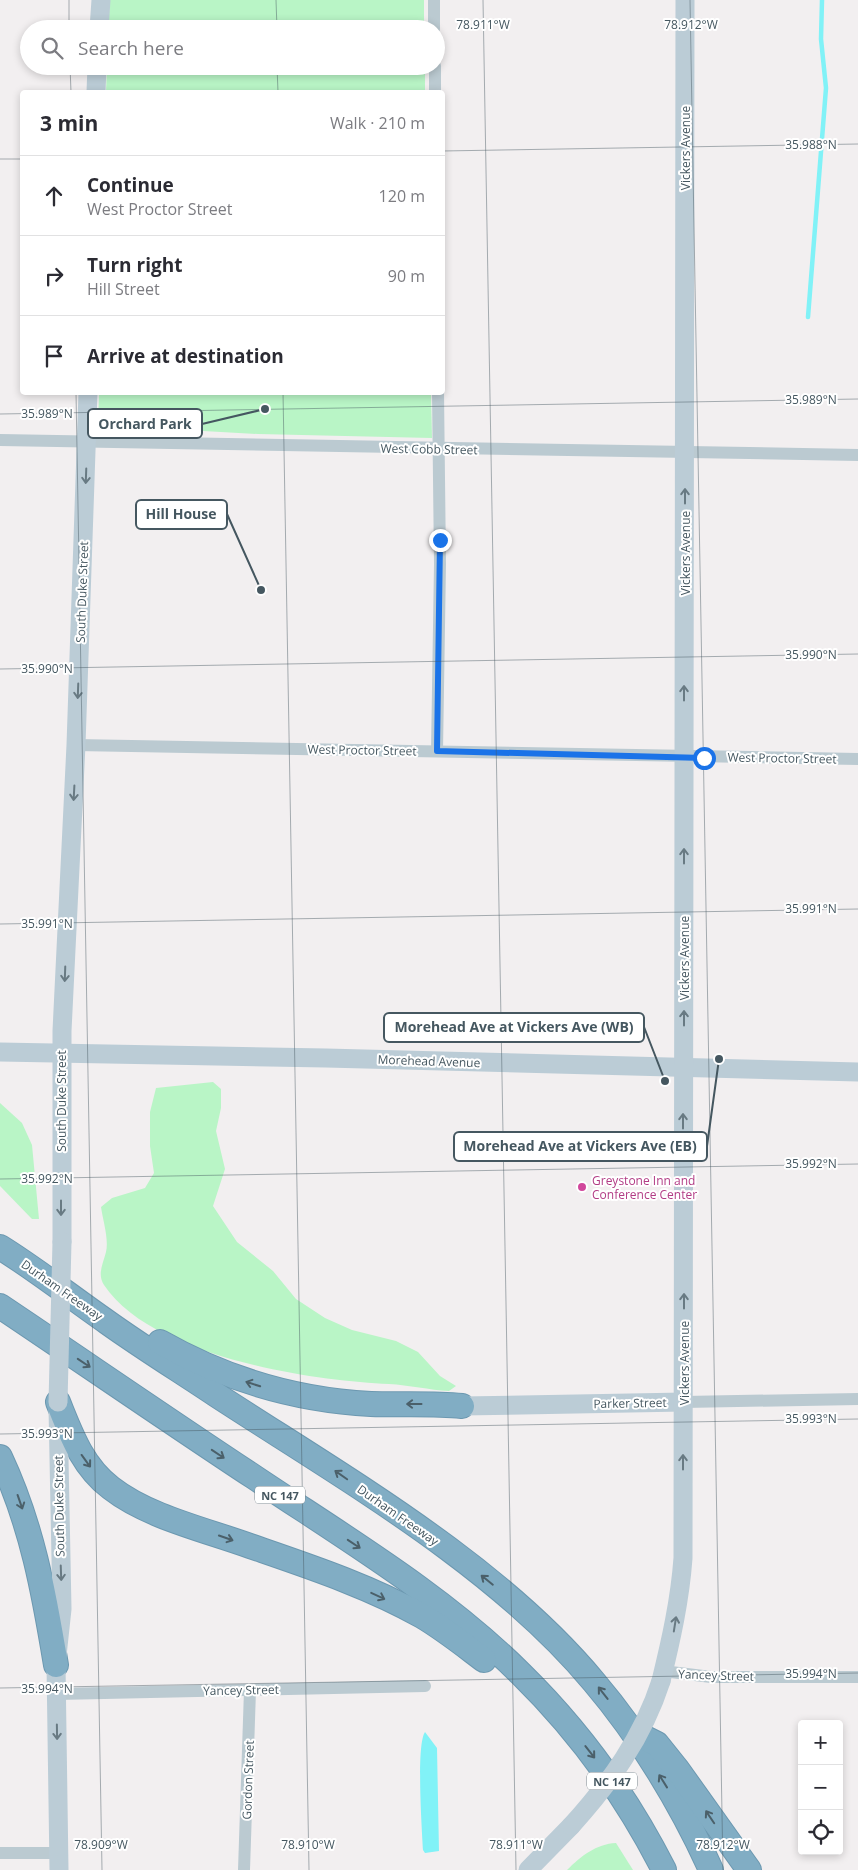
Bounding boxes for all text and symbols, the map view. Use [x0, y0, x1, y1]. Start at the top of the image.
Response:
text: 78.911°W [456, 16, 510, 33]
text: 78.912°W [664, 16, 718, 33]
search box [20, 20, 445, 75]
icon: search [38, 34, 66, 62]
text: Search here [78, 35, 184, 61]
street label: Vickers Avenue [677, 105, 694, 190]
text: 3 min [40, 109, 98, 137]
text: Walk · 210 m [330, 112, 425, 134]
text: 35.988°N [785, 136, 837, 153]
text: Continue [87, 172, 174, 198]
icon: ahead [40, 182, 68, 210]
text: 120 m [379, 185, 425, 207]
text: West Proctor Street [87, 198, 232, 220]
text: Turn right [87, 252, 182, 278]
icon: right [40, 262, 68, 290]
text: 90 m [388, 265, 425, 287]
text: Hill Street [87, 278, 160, 300]
icon: arrive [40, 342, 68, 370]
text: Arrive at destination [87, 343, 284, 369]
text: 35.989°N [785, 391, 837, 408]
text: 35.989°N [21, 405, 73, 422]
callout: Orchard Park [88, 409, 202, 438]
text: Orchard Park [98, 414, 192, 433]
street label: West Cobb Street [380, 440, 478, 458]
one-way arrow [81, 468, 90, 484]
one-way arrow [680, 488, 690, 504]
callout: Hill House [136, 500, 227, 529]
text: Hill House [146, 504, 216, 523]
street label: Vickers Avenue [677, 510, 694, 595]
route end [429, 529, 452, 552]
street label: South Duke Street [72, 541, 92, 643]
text: 35.990°N [785, 646, 837, 663]
text: 35.990°N [21, 660, 73, 677]
one-way arrow [74, 683, 83, 699]
one-way arrow [679, 686, 689, 702]
street label: West Proctor Street [307, 741, 417, 759]
route start [693, 747, 716, 770]
street label: West Proctor Street [727, 749, 837, 767]
one-way arrow [69, 785, 78, 801]
one-way arrow [679, 848, 689, 864]
text: 35.991°N [785, 900, 837, 917]
text: 35.991°N [21, 915, 73, 932]
street label: Vickers Avenue [676, 915, 693, 1000]
one-way arrow [60, 965, 69, 981]
one-way arrow [679, 1011, 689, 1027]
callout: Morehead Ave at Vickers Ave (WB) [384, 1013, 644, 1042]
text: Morehead Ave at Vickers Ave (WB) [394, 1017, 634, 1036]
street label: South Duke Street [53, 1050, 70, 1152]
street label: Morehead Avenue [377, 1051, 481, 1071]
one-way arrow [678, 1113, 688, 1130]
callout: Morehead Ave at Vickers Ave (EB) [454, 1132, 707, 1161]
text: Morehead Ave at Vickers Ave (EB) [463, 1136, 697, 1155]
text: 35.992°N [785, 1155, 837, 1172]
text: 35.992°N [21, 1170, 73, 1187]
place label: Greystone Inn and Conference Center [592, 1172, 697, 1203]
marker: Greystone Inn and Conference Center [576, 1181, 588, 1193]
one-way arrow [56, 1199, 66, 1215]
street label: Durham Freeway [18, 1256, 107, 1325]
one-way arrow [679, 1293, 689, 1310]
street label: Vickers Avenue [676, 1320, 693, 1405]
one-way arrow [77, 1358, 91, 1368]
one-way arrow [245, 1378, 261, 1388]
street label: Parker Street [593, 1394, 667, 1412]
one-way arrow [406, 1399, 422, 1409]
text: 35.993°N [785, 1410, 837, 1427]
text: 35.993°N [21, 1425, 73, 1442]
one-way arrow [211, 1449, 225, 1459]
one-way arrow [81, 1454, 91, 1468]
one-way arrow [678, 1454, 688, 1470]
street label: South Duke Street [50, 1455, 68, 1557]
one-way arrow [335, 1469, 348, 1480]
street label: Durham Freeway [354, 1481, 443, 1550]
road number: NC 147 [255, 1486, 305, 1504]
one-way arrow [16, 1493, 25, 1509]
one-way arrow [218, 1533, 234, 1543]
one-way arrow [346, 1539, 360, 1549]
one-way arrow [56, 1564, 66, 1581]
one-way arrow [481, 1574, 494, 1585]
one-way arrow [370, 1591, 385, 1601]
one-way arrow [670, 1616, 680, 1632]
street label: Yancey Street [678, 1665, 754, 1685]
text: 35.994°N [785, 1665, 837, 1682]
text: 35.994°N [21, 1680, 73, 1697]
street label: Yancey Street [203, 1681, 279, 1699]
one-way arrow [598, 1687, 609, 1700]
map controls [798, 1720, 843, 1855]
button: + [798, 1720, 843, 1765]
one-way arrow [52, 1723, 62, 1739]
street label: Gordon Street [238, 1740, 258, 1820]
one-way arrow [584, 1745, 595, 1758]
button: − [798, 1765, 843, 1810]
road number: NC 147 [587, 1772, 637, 1790]
one-way arrow [658, 1774, 668, 1788]
one-way arrow [705, 1810, 715, 1824]
button: locate [798, 1810, 843, 1855]
text: 78.909°W [74, 1836, 128, 1853]
text: 78.910°W [281, 1836, 335, 1853]
text: 78.911°W [489, 1836, 543, 1853]
text: 78.912°W [696, 1836, 750, 1853]

